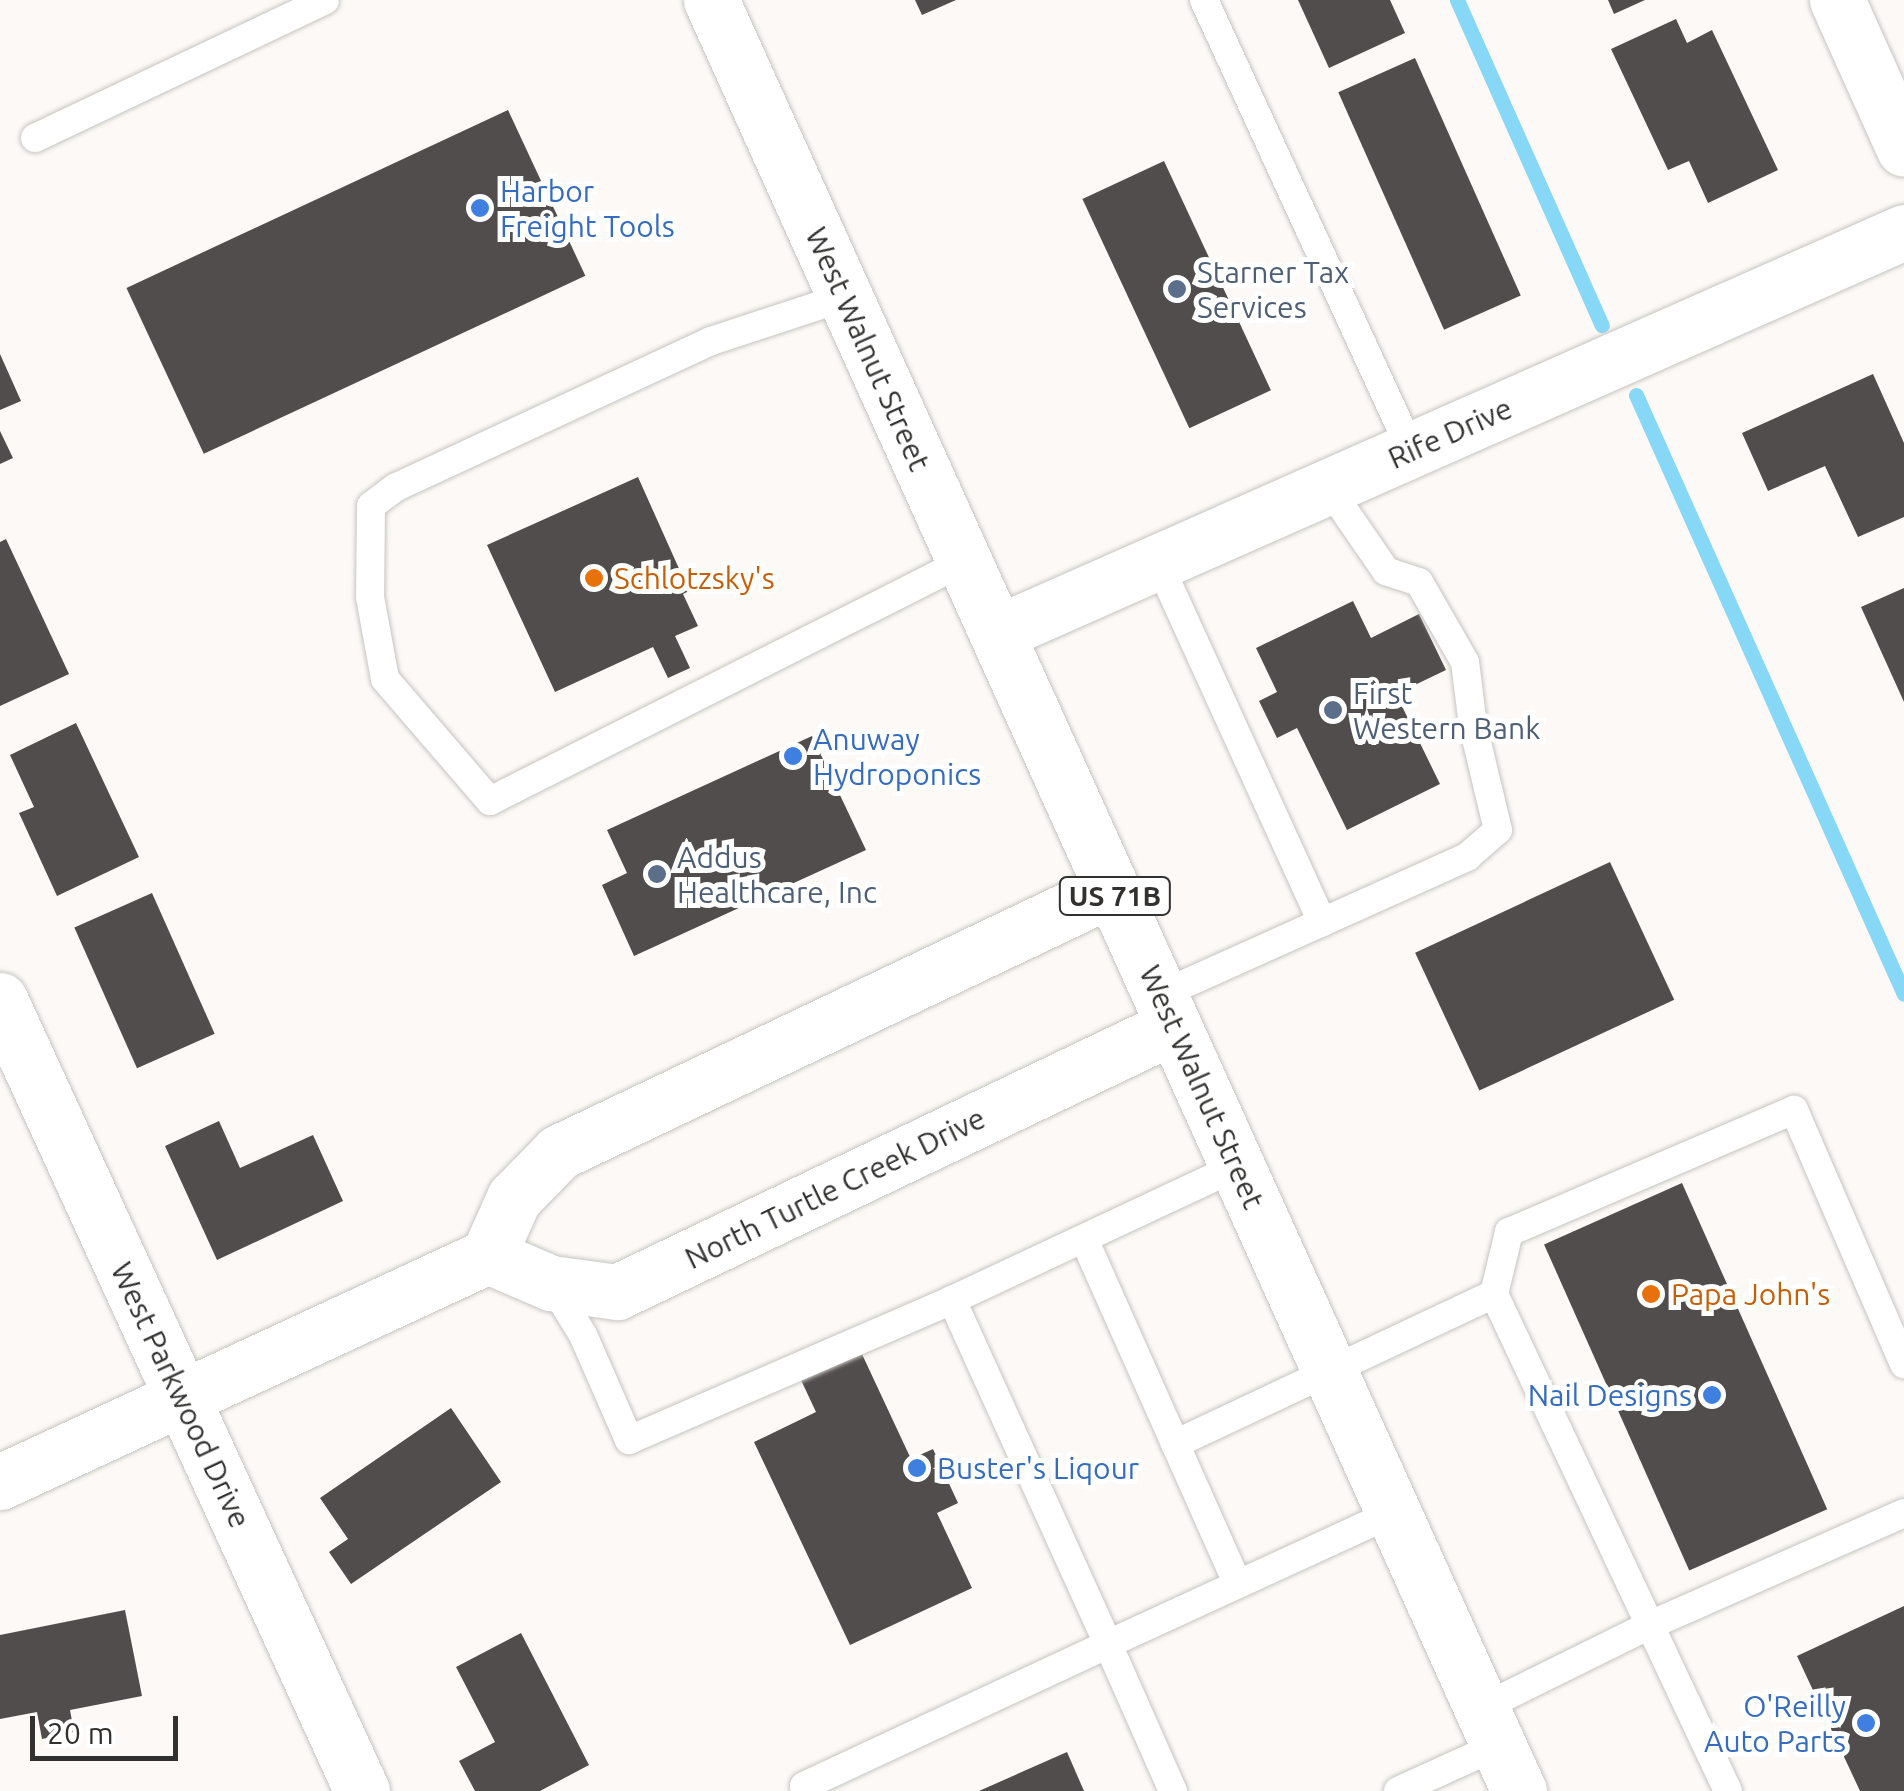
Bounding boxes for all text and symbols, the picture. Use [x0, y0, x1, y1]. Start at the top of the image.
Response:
place label: Harbor Freight Tools [500, 173, 675, 244]
marker: Harbor Freight Tools [469, 197, 491, 219]
street label: West Walnut Street [798, 222, 938, 476]
place label: Starner Tax Services [1197, 254, 1349, 324]
marker: Starner Tax Services [1166, 278, 1188, 300]
street label: Rife Drive [1382, 390, 1518, 476]
place label: Schlotzsky's [614, 560, 775, 596]
marker: Schlotzsky's [583, 567, 605, 589]
place label: First Western Bank [1353, 675, 1540, 746]
marker: First Western Bank [1322, 699, 1344, 721]
place label: Anuway Hydroponics [813, 721, 981, 792]
marker: Anuway Hydroponics [782, 745, 804, 767]
place label: Addus Healthcare, Inc [677, 839, 877, 910]
marker: Addus Healthcare, Inc [646, 863, 668, 885]
road number: US 71B [1058, 873, 1172, 919]
street label: West Walnut Street [1132, 960, 1272, 1214]
street label: North Turtle Creek Drive [679, 1100, 991, 1276]
street label: West Parkwood Drive [104, 1256, 258, 1534]
place label: Papa John's [1671, 1276, 1830, 1312]
marker: Papa John's [1640, 1283, 1662, 1305]
place label: Nail Designs [1528, 1377, 1692, 1413]
marker: Nail Designs [1701, 1384, 1723, 1406]
place label: Buster's Liqour [937, 1450, 1139, 1486]
marker: Buster's Liqour [906, 1457, 928, 1479]
place label: O'Reilly Auto Parts [1704, 1688, 1846, 1758]
scale bar [35, 1696, 182, 1758]
marker: O'Reilly Auto Parts [1855, 1712, 1877, 1734]
text: 20 m [47, 1716, 114, 1750]

